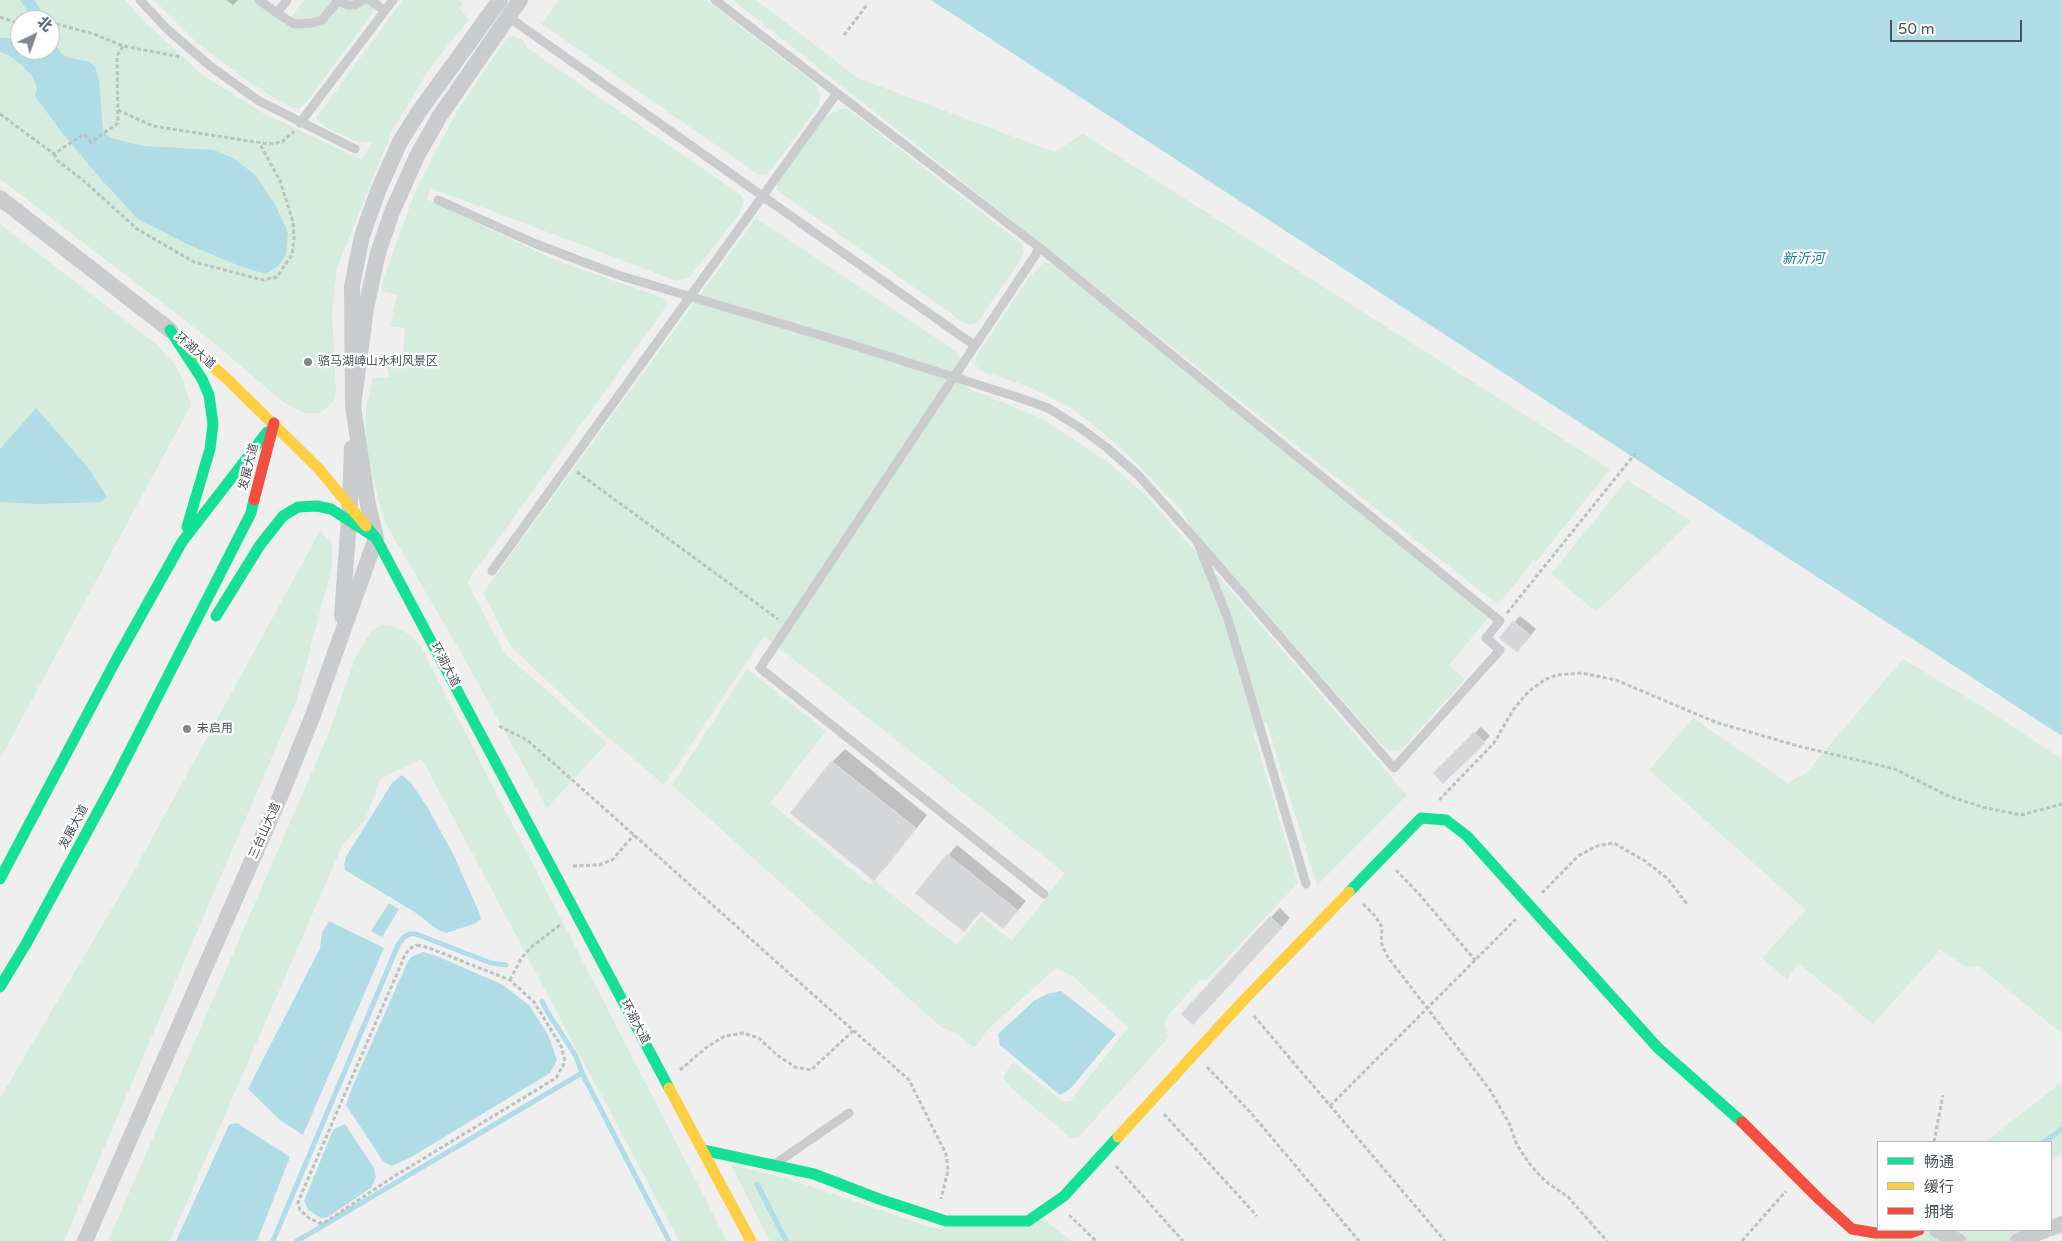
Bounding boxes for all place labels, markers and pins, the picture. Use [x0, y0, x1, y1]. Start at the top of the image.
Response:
place label: 骆马湖嶂山水利风景区 [318, 355, 438, 369]
marker: 骆马湖嶂山水利风景区 [302, 356, 314, 368]
place label: 未启用 [197, 722, 233, 736]
marker: 未启用 [181, 723, 193, 735]

